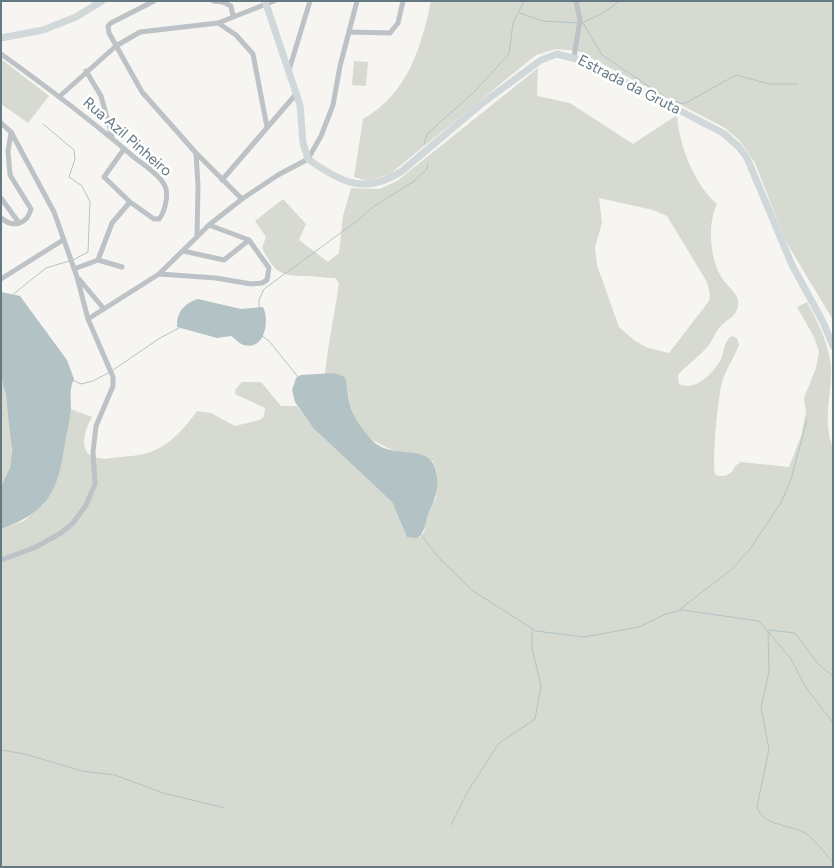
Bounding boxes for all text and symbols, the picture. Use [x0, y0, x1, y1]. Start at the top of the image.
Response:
street label: Estrada da Gruta [575, 51, 683, 119]
street label: Rua Azil Pinheiro [79, 94, 175, 180]

